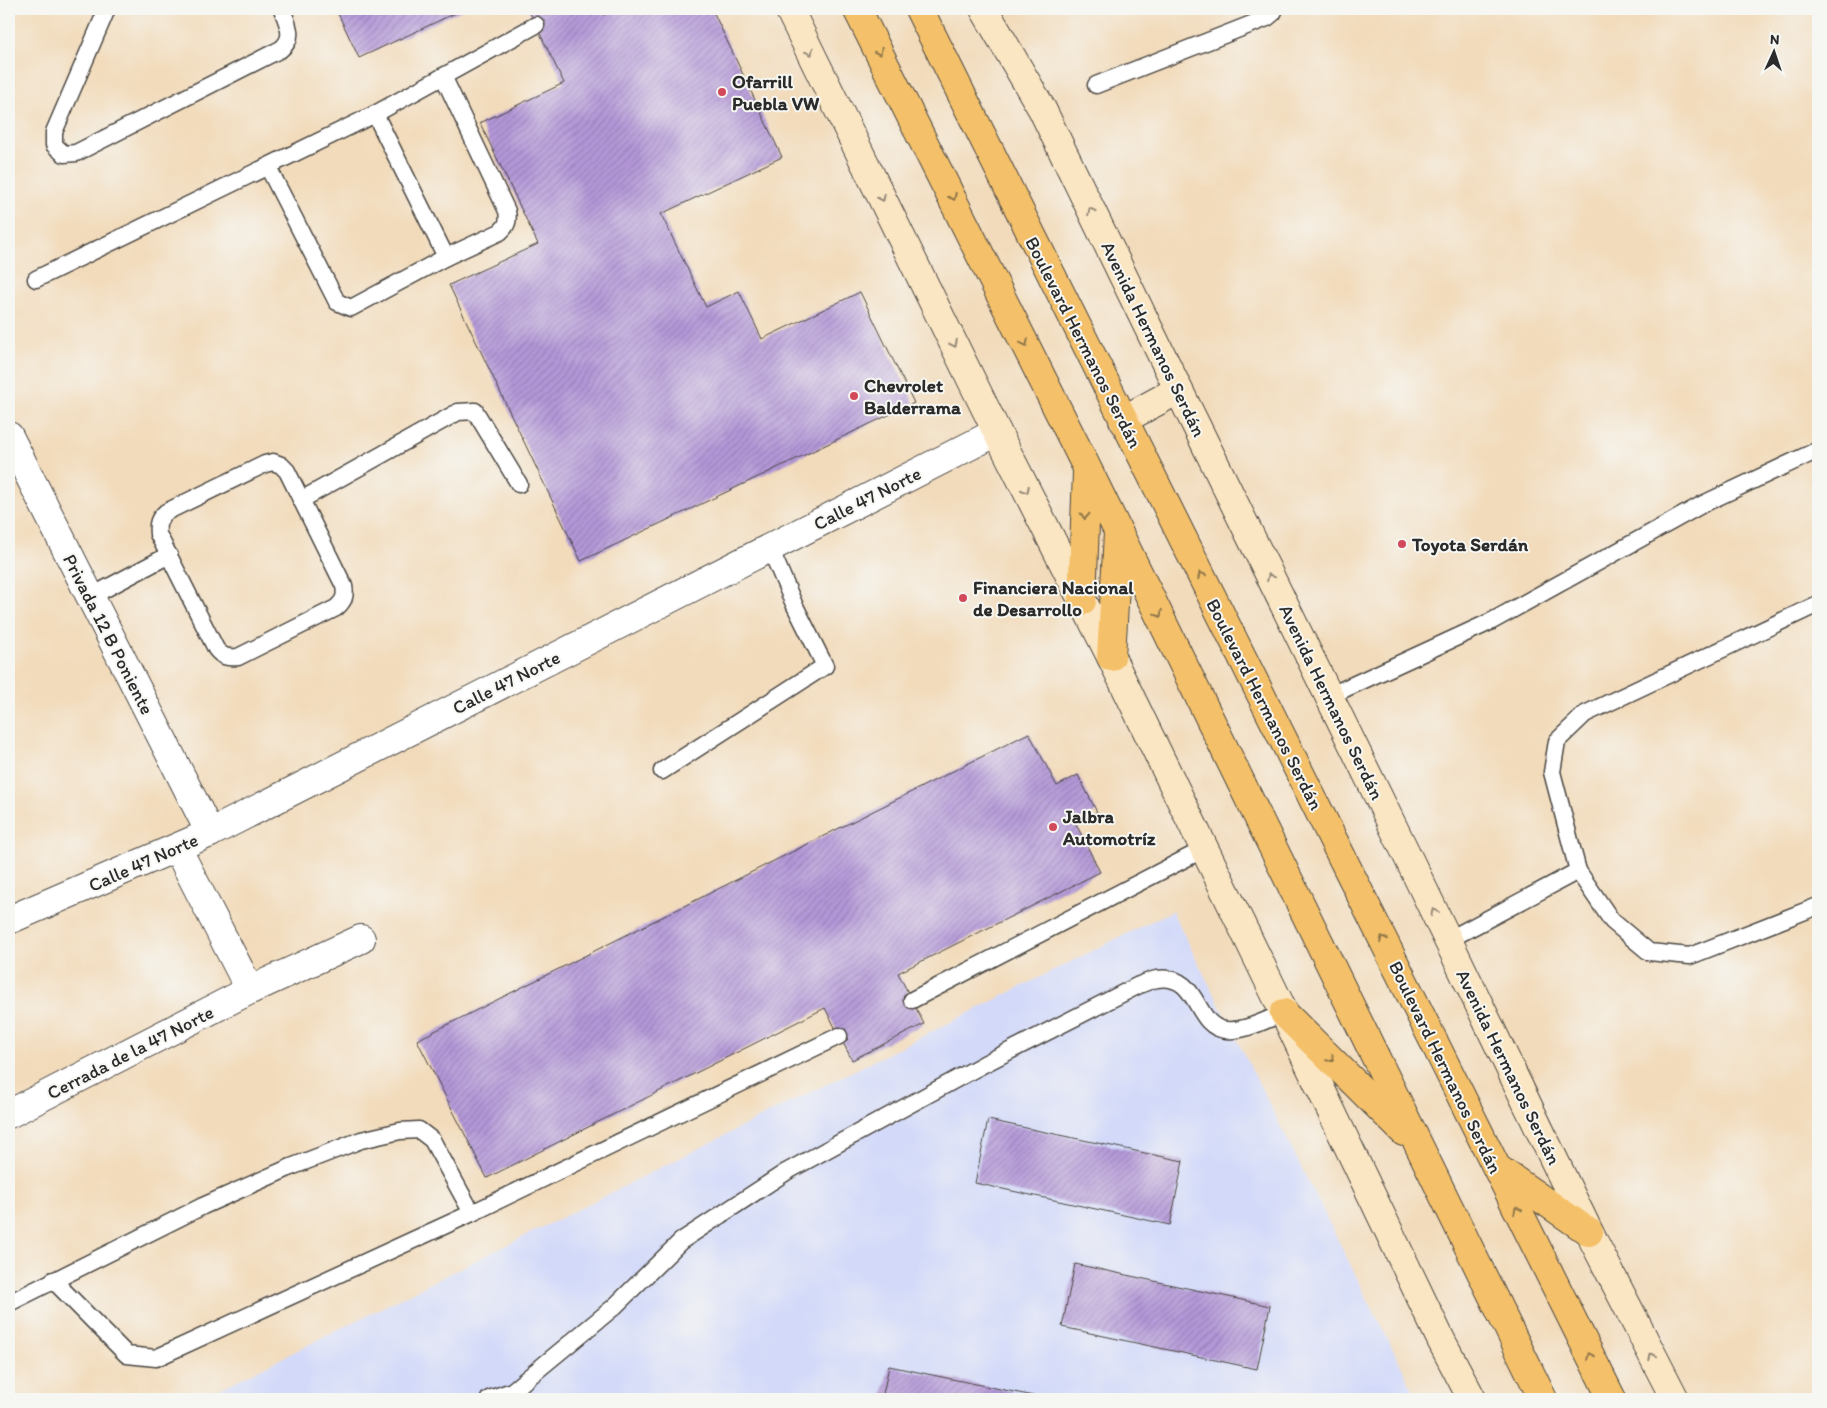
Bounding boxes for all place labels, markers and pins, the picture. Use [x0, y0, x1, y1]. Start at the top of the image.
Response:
place label: Ofarrill Puebla VW [732, 70, 820, 115]
marker: Ofarrill Puebla VW [716, 86, 728, 98]
place label: Chevrolet Balderrama [864, 374, 962, 419]
marker: Chevrolet Balderrama [848, 390, 860, 402]
place label: Toyota Serdán [1411, 533, 1529, 556]
marker: Toyota Serdán [1396, 538, 1408, 550]
place label: Financiera Nacional de Desarrollo [973, 576, 1134, 621]
marker: Financiera Nacional de Desarrollo [957, 592, 969, 604]
place label: Jalbra Automotríz [1062, 805, 1156, 850]
marker: Jalbra Automotríz [1047, 821, 1059, 833]

